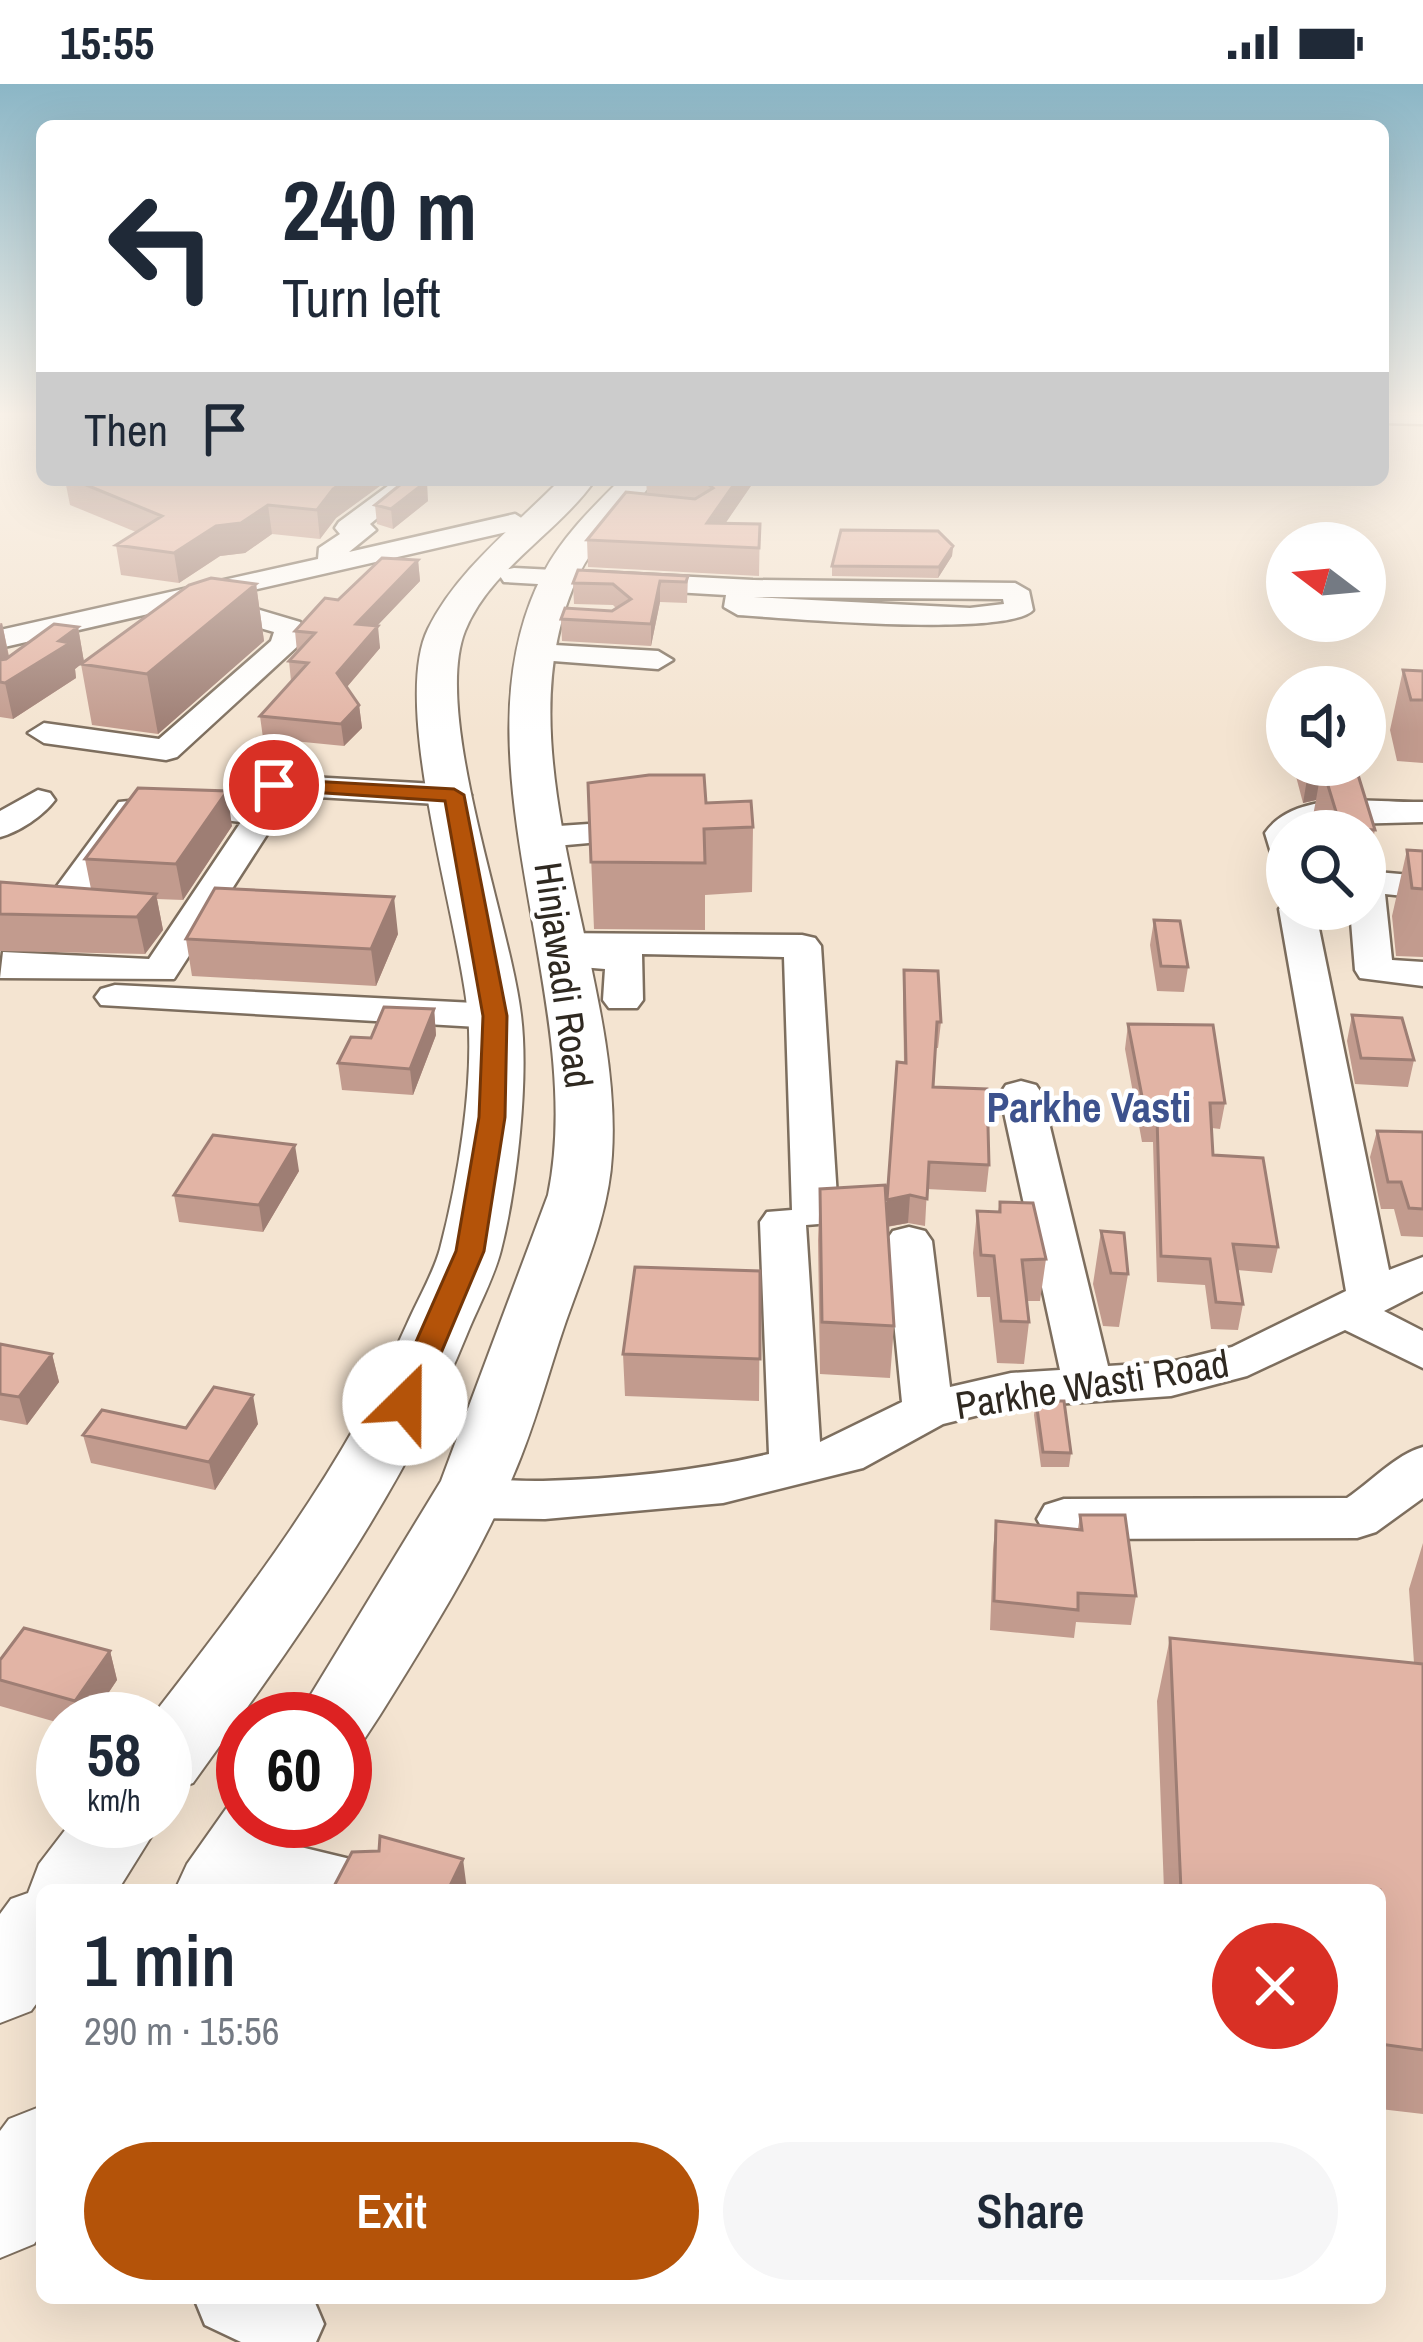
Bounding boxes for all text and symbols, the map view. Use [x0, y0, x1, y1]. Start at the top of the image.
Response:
text: 15:55 [60, 12, 154, 73]
text: 240 m [282, 153, 477, 266]
icon: left [84, 168, 240, 324]
text: Turn left [282, 261, 441, 334]
icon: arrive [192, 396, 258, 462]
text: Then [84, 399, 168, 460]
north arrow [1266, 522, 1386, 642]
map controls [1266, 522, 1386, 930]
button: sound [1266, 666, 1386, 786]
pin [223, 734, 325, 836]
icon: arrive [241, 752, 307, 818]
button: search [1266, 810, 1386, 930]
street label: Hinjawadi Road [522, 859, 606, 1091]
district label: Parkhe Vasti [987, 1079, 1191, 1135]
street label: Parkhe Wasti Road [952, 1337, 1232, 1431]
position arrow [342, 1340, 468, 1466]
speed limit sign: 60 [216, 1692, 372, 1848]
text: 58 [87, 1714, 141, 1795]
text: km/h [87, 1780, 141, 1820]
text: 1 min [84, 1911, 236, 2008]
button: close [1212, 1923, 1338, 2049]
text: 290 m · 15:56 [84, 2005, 280, 2057]
button: Exit [84, 2142, 699, 2280]
button: Share [723, 2142, 1338, 2280]

